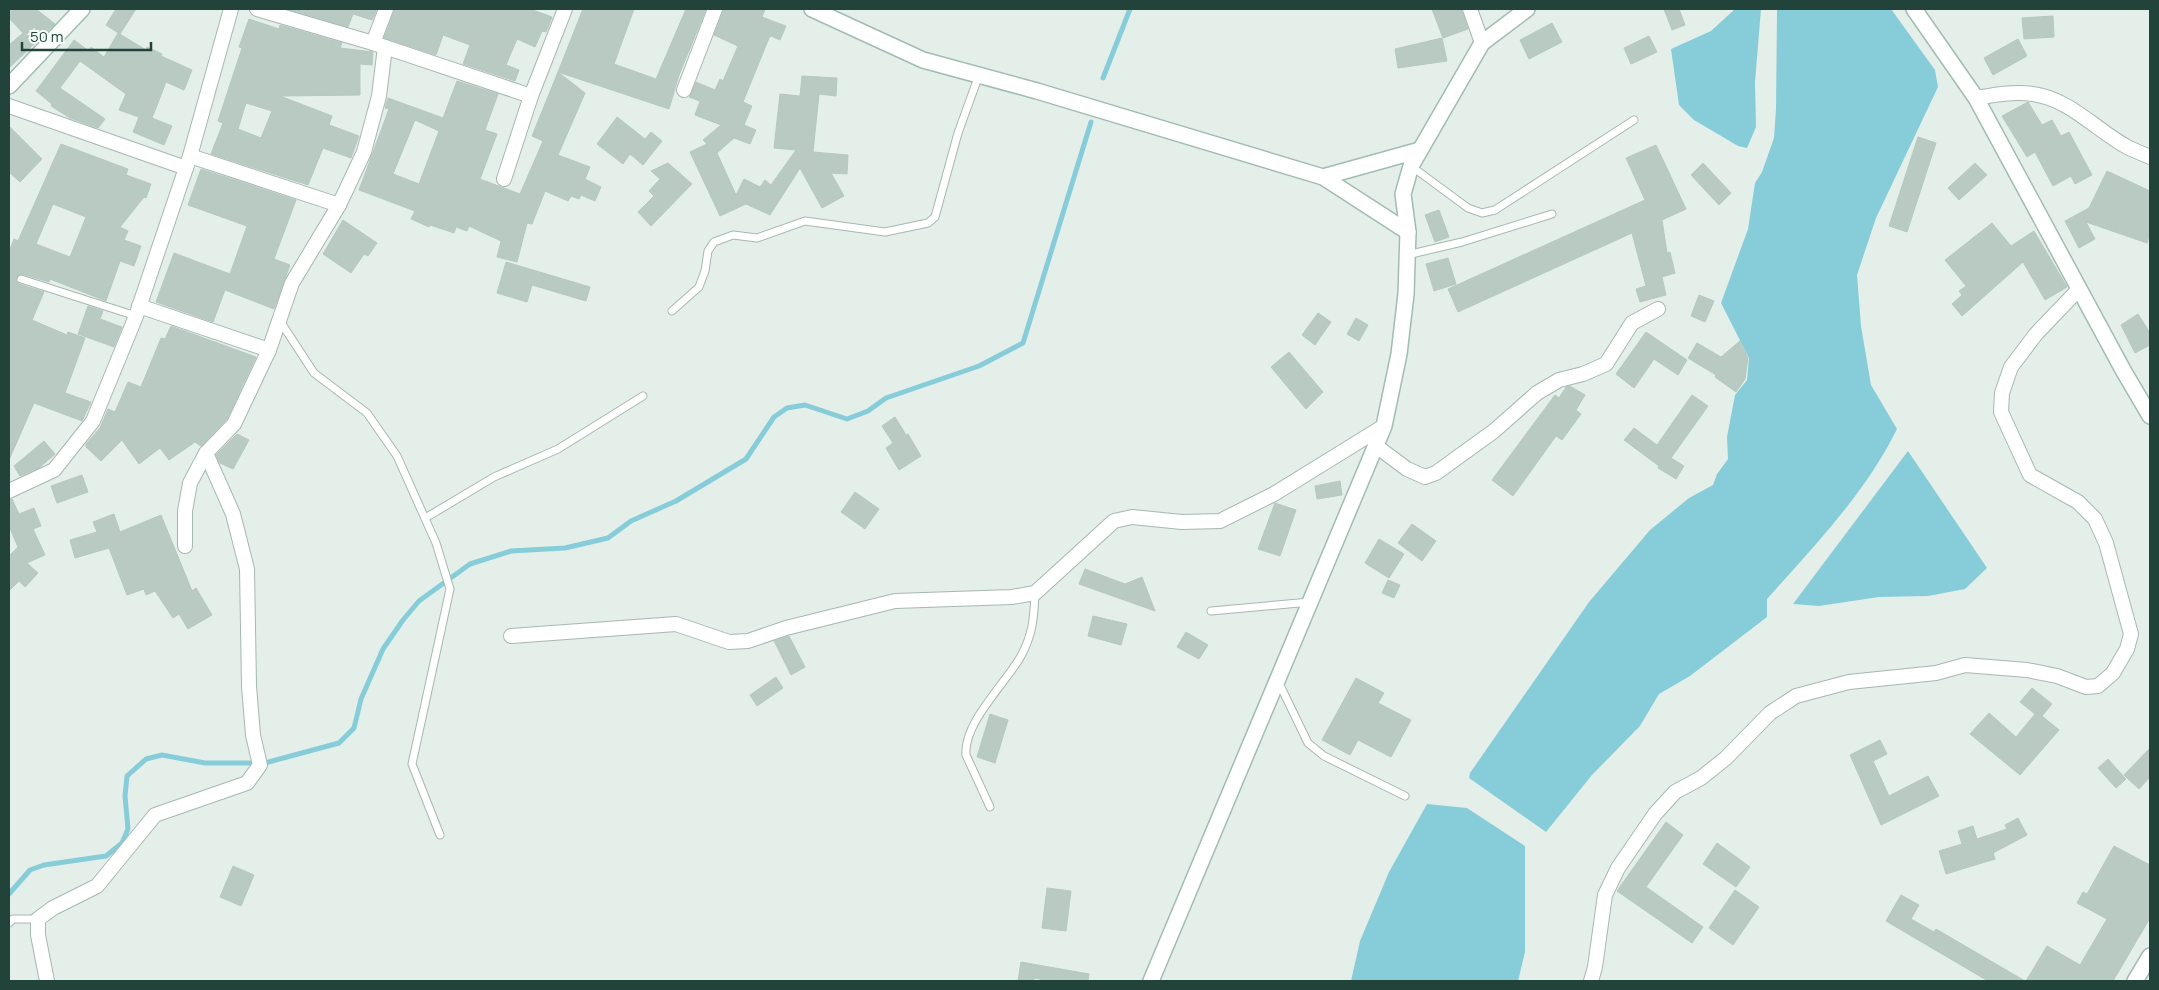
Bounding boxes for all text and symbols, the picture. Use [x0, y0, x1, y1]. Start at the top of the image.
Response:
scale bar [22, 20, 151, 52]
text: 50 m [30, 26, 64, 47]

